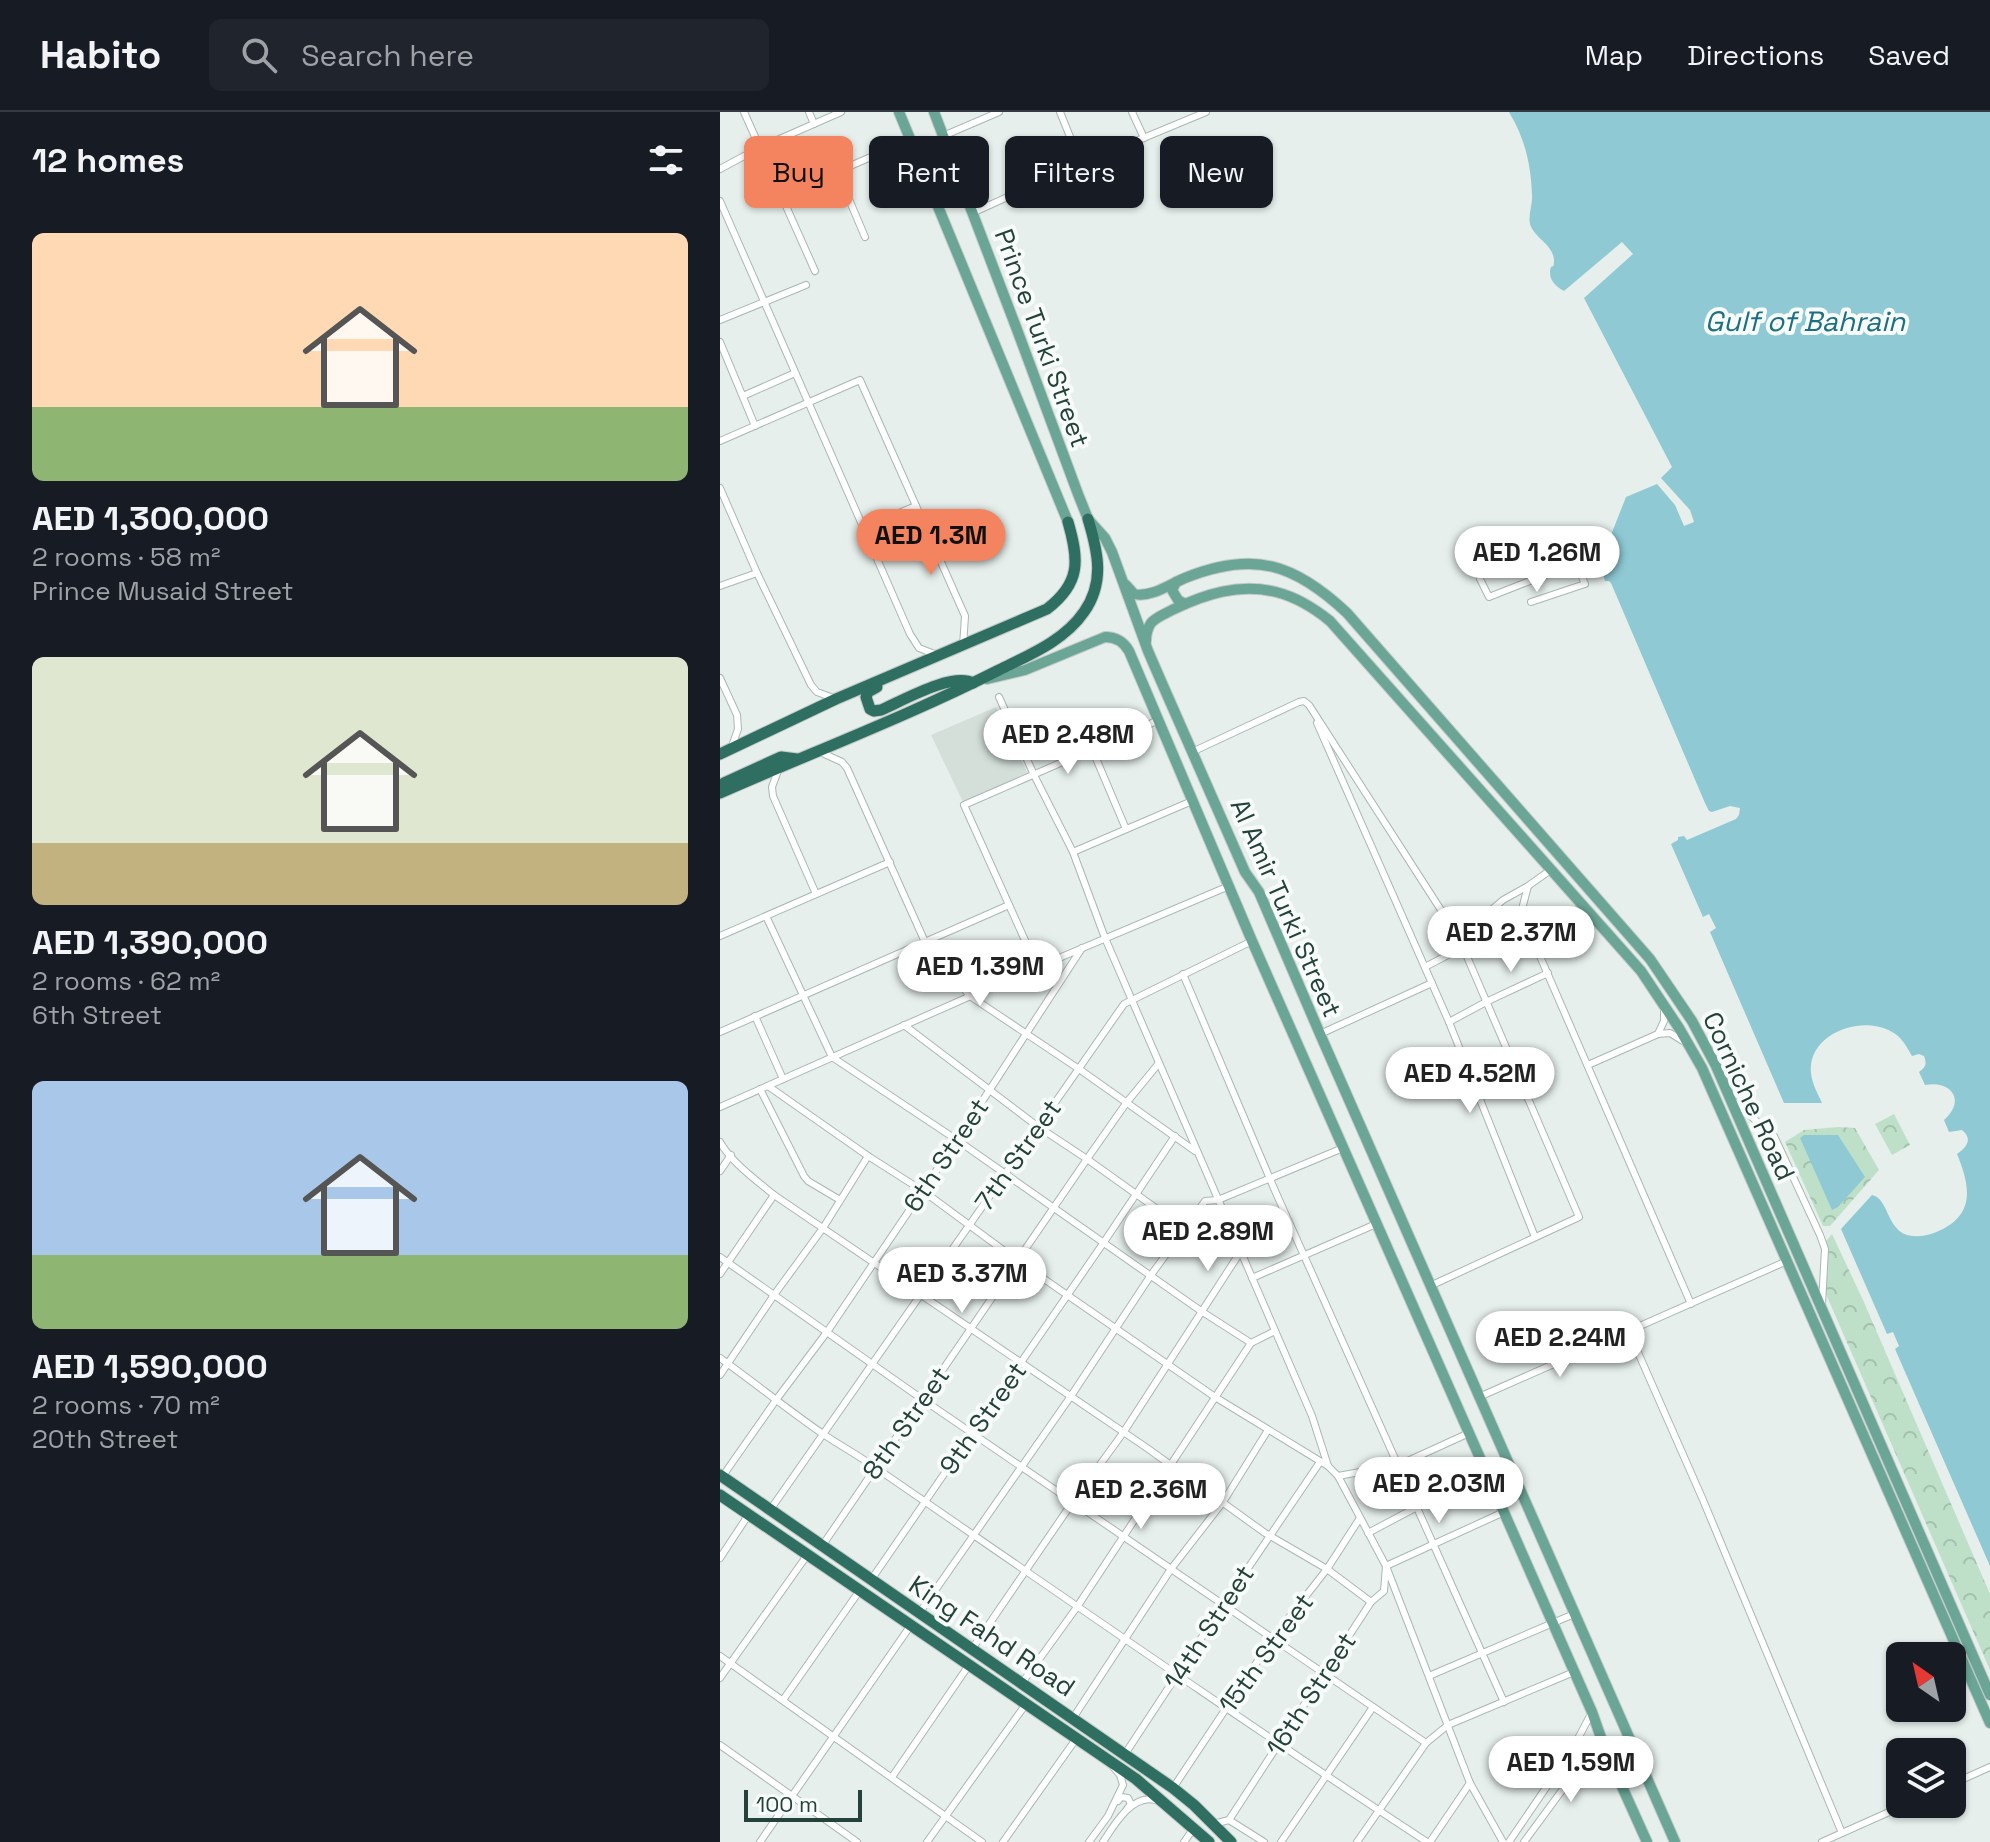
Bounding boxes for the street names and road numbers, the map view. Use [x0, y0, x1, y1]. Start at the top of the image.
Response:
street label: Prince Turki Street [987, 224, 1097, 452]
street label: Al Amir Turki Street [1223, 794, 1349, 1022]
street label: Corniche Road [1695, 1006, 1803, 1186]
street label: 6th Street [896, 1092, 996, 1218]
street label: 7th Street [967, 1093, 1069, 1217]
street label: 9th Street [932, 1355, 1034, 1481]
street label: 8th Street [855, 1360, 957, 1486]
street label: 14th Street [1156, 1559, 1262, 1695]
street label: King Fahd Road [902, 1568, 1082, 1704]
street label: 15th Street [1211, 1586, 1321, 1720]
street label: 16th Street [1258, 1626, 1364, 1762]

